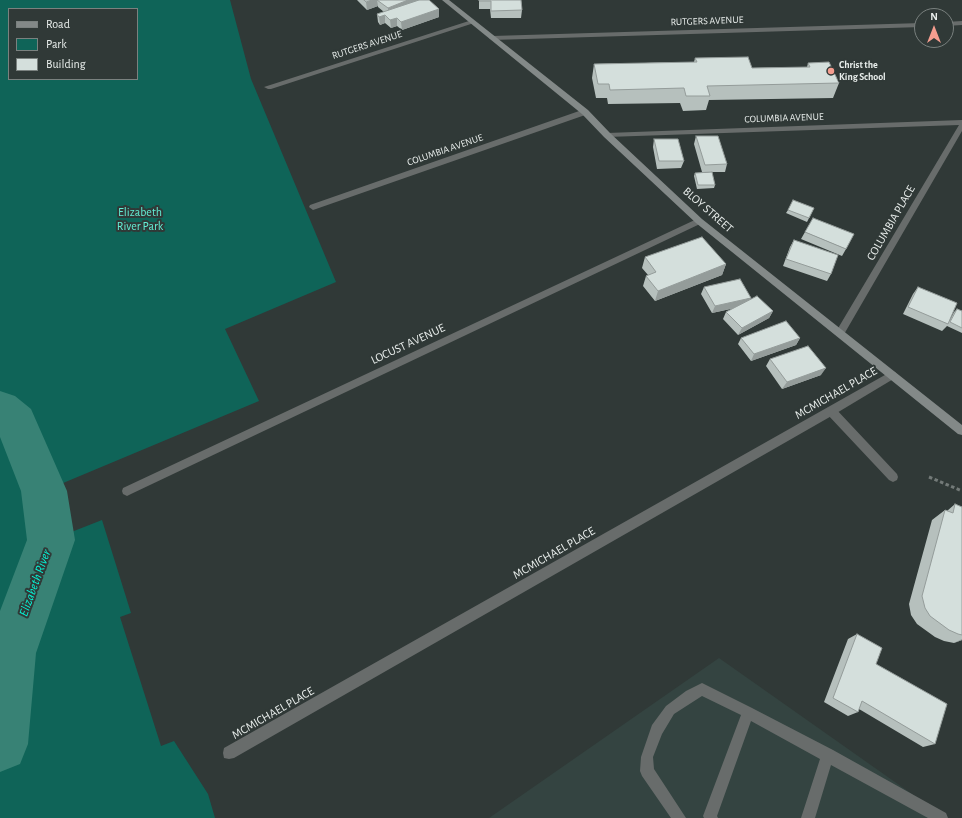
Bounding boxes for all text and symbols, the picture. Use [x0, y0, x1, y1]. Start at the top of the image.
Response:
legend [8, 8, 138, 80]
north arrow [914, 8, 954, 48]
text: N [930, 11, 938, 22]
street label: RUTGERS AVENUE [670, 14, 744, 28]
text: Road [46, 18, 70, 30]
street label: RUTGERS AVENUE [331, 28, 403, 62]
text: Park [46, 38, 67, 50]
text: Building [46, 58, 86, 70]
place label: Christ the King School [839, 59, 886, 82]
marker: Christ the King School [826, 66, 836, 76]
street label: COLUMBIA AVENUE [744, 111, 824, 125]
street label: COLUMBIA AVENUE [406, 131, 484, 169]
street label: COLUMBIA PLACE [864, 183, 918, 263]
street label: BLOY STREET [680, 184, 736, 236]
park label: Elizabeth River Park [117, 205, 163, 233]
street label: LOCUST AVENUE [369, 321, 447, 367]
street label: MCMICHAEL PLACE [792, 364, 880, 422]
street label: MCMICHAEL PLACE [510, 524, 598, 582]
water label: Elizabeth River [16, 547, 54, 619]
street label: MCMICHAEL PLACE [229, 684, 317, 742]

